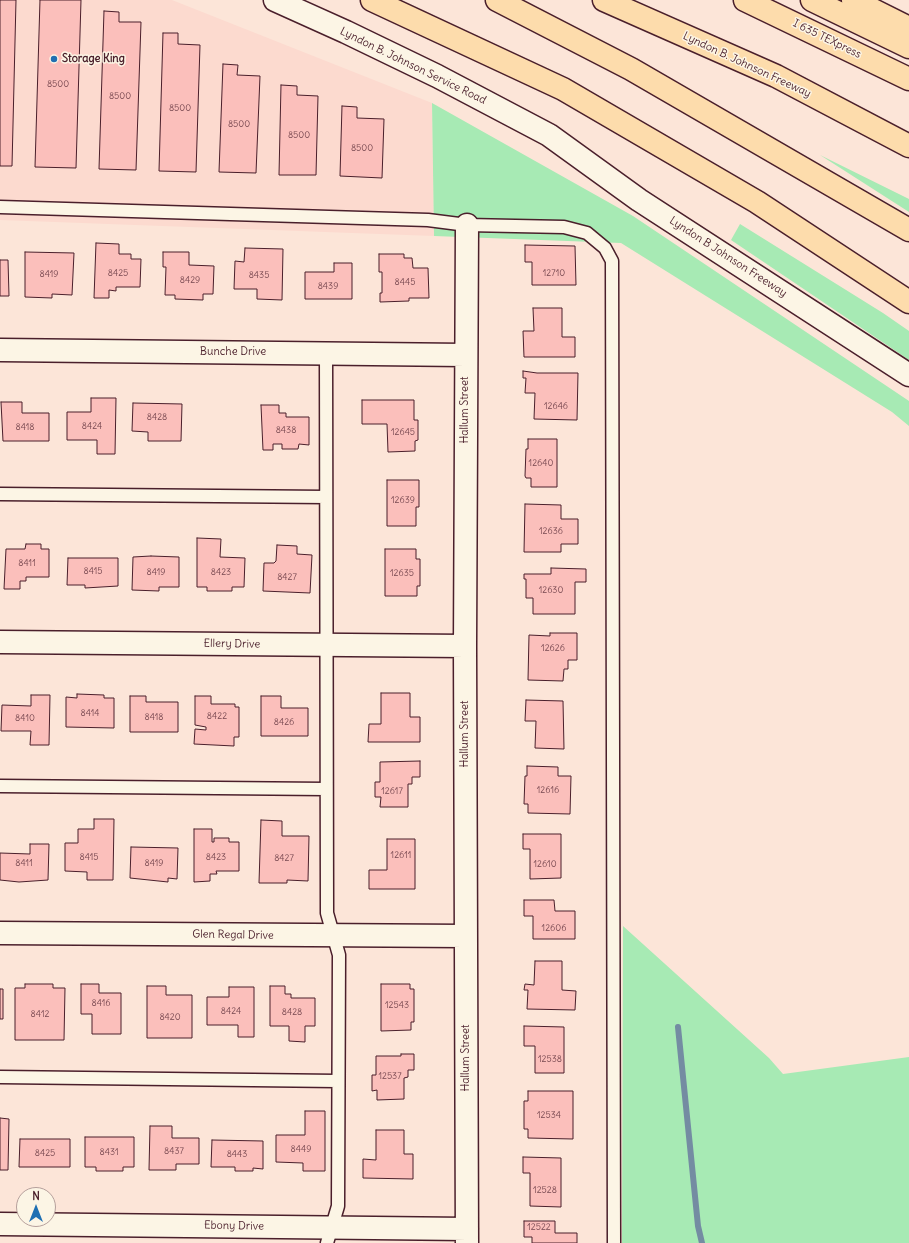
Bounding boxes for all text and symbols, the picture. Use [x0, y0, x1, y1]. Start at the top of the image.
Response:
street label: I 635 TEXpress [791, 17, 863, 61]
street label: Lyndon B. Johnson Service Road [338, 25, 488, 107]
street label: Lyndon B. Johnson Freeway [681, 29, 813, 101]
place label: Storage King [62, 52, 125, 66]
marker: Storage King [49, 54, 59, 64]
house number: 8500 [47, 79, 69, 89]
house number: 8500 [109, 91, 131, 101]
house number: 8500 [169, 103, 191, 113]
house number: 8500 [228, 119, 250, 129]
house number: 8500 [288, 130, 310, 140]
house number: 8500 [351, 143, 373, 153]
street label: Lyndon B Johnson Freeway [667, 214, 789, 300]
house number: 8425 [108, 268, 128, 278]
house number: 12710 [543, 268, 565, 278]
house number: 8419 [39, 269, 59, 279]
house number: 8435 [249, 270, 269, 280]
house number: 8429 [180, 275, 200, 285]
house number: 8445 [395, 277, 415, 287]
house number: 8439 [318, 281, 338, 291]
street label: Bunche Drive [200, 345, 266, 359]
street label: Hallum Street [458, 376, 472, 444]
house number: 12646 [544, 401, 568, 411]
house number: 8428 [147, 412, 167, 422]
house number: 8424 [82, 421, 102, 431]
house number: 8418 [15, 422, 35, 432]
house number: 8438 [276, 425, 296, 435]
house number: 12645 [391, 427, 415, 437]
house number: 12640 [529, 458, 553, 468]
house number: 12639 [391, 495, 415, 505]
house number: 12636 [539, 526, 563, 536]
house number: 8411 [18, 558, 36, 568]
house number: 8415 [83, 566, 103, 576]
house number: 8419 [146, 567, 166, 577]
house number: 8423 [211, 567, 231, 577]
house number: 12635 [390, 568, 414, 578]
house number: 8427 [277, 572, 297, 582]
house number: 12630 [539, 585, 563, 595]
street label: Ellery Drive [204, 637, 260, 651]
house number: 12626 [541, 643, 565, 653]
street label: Hallum Street [458, 700, 472, 768]
house number: 8414 [80, 708, 100, 718]
house number: 8422 [207, 711, 227, 721]
house number: 8418 [144, 712, 164, 722]
house number: 8410 [15, 713, 35, 723]
house number: 8426 [274, 717, 294, 727]
house number: 12616 [537, 785, 559, 795]
house number: 12617 [381, 786, 403, 796]
house number: 12611 [391, 850, 411, 860]
house number: 8415 [79, 852, 99, 862]
house number: 8423 [206, 852, 226, 862]
house number: 8427 [274, 853, 294, 863]
house number: 8411 [15, 858, 33, 868]
house number: 8419 [144, 858, 164, 868]
house number: 12610 [533, 859, 557, 869]
house number: 12606 [542, 923, 566, 933]
street label: Glen Regal Drive [192, 928, 274, 942]
house number: 8416 [91, 998, 111, 1008]
house number: 12543 [385, 1000, 409, 1010]
house number: 8424 [221, 1006, 241, 1016]
house number: 8428 [282, 1007, 302, 1017]
house number: 8412 [31, 1009, 49, 1019]
house number: 8420 [159, 1012, 181, 1022]
street label: Hallum Street [459, 1024, 473, 1092]
house number: 12538 [538, 1054, 562, 1064]
house number: 12537 [378, 1071, 402, 1081]
house number: 12534 [537, 1110, 561, 1120]
house number: 8449 [291, 1144, 311, 1154]
house number: 8437 [164, 1146, 184, 1156]
house number: 8431 [100, 1147, 118, 1157]
house number: 8425 [35, 1148, 55, 1158]
house number: 8443 [227, 1149, 247, 1159]
house number: 12528 [533, 1185, 557, 1195]
north arrow [16, 1187, 56, 1227]
text: N [32, 1189, 40, 1203]
street label: Ebony Drive [204, 1219, 264, 1233]
house number: 12522 [527, 1222, 551, 1232]

